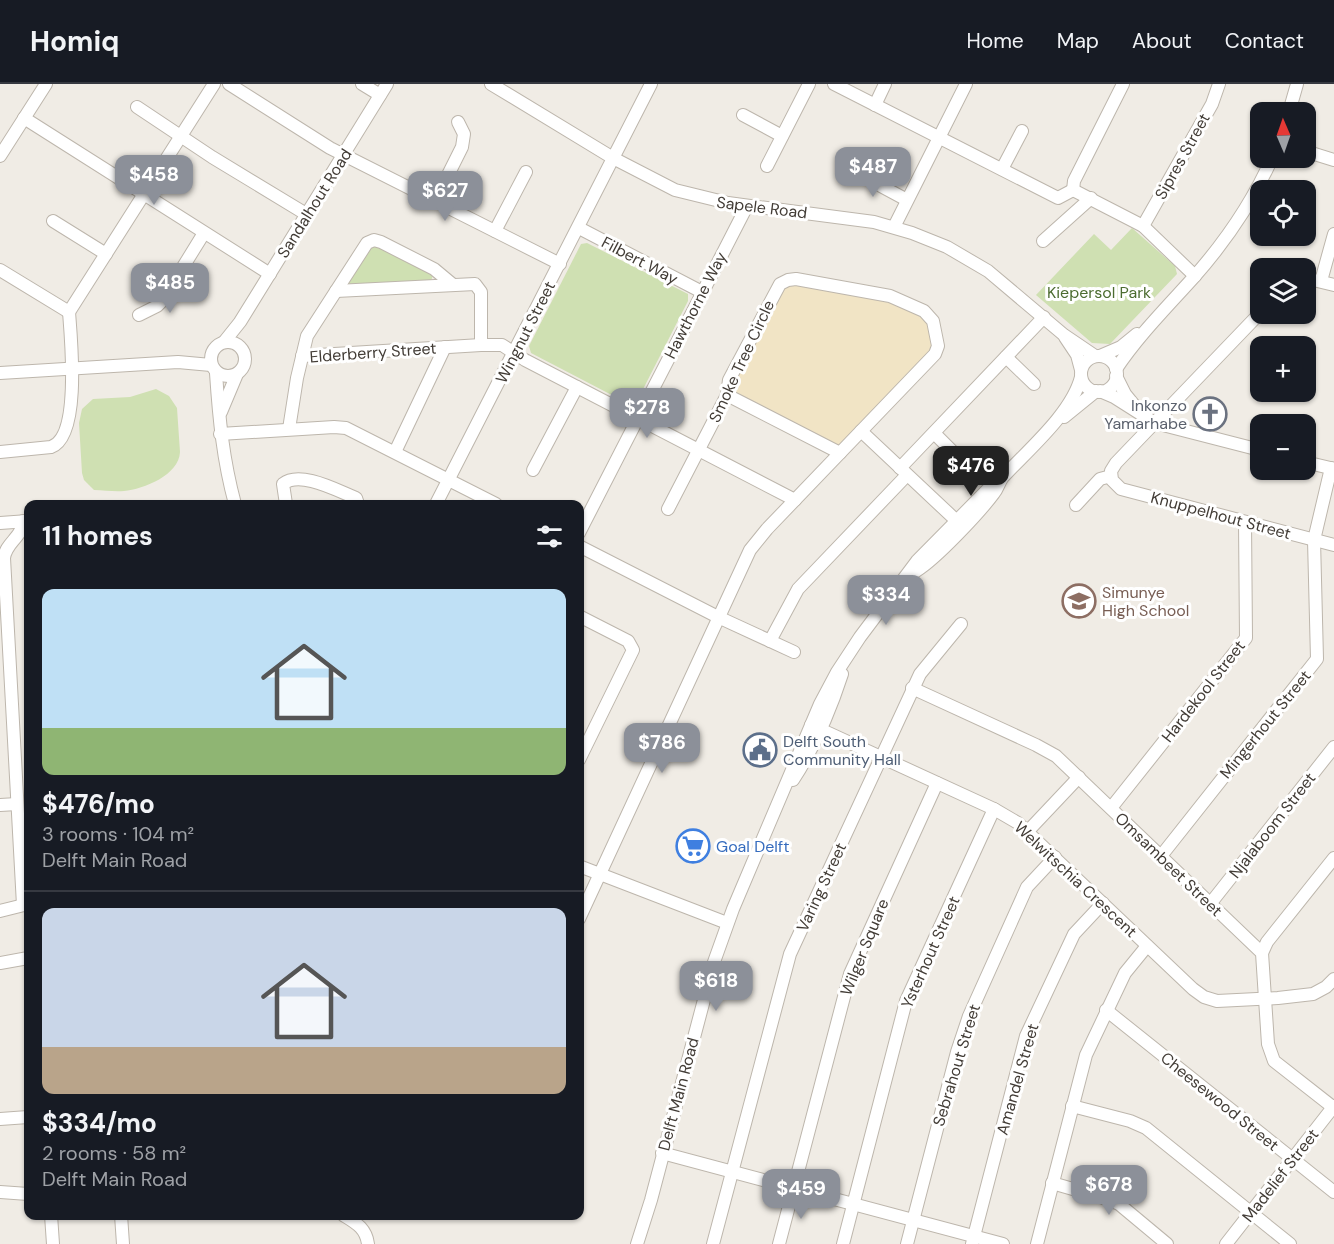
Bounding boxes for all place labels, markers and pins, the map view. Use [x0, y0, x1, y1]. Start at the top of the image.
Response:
pin: $487 [837, 147, 909, 198]
pin: $458 [118, 155, 190, 206]
pin: $627 [409, 171, 481, 222]
pin: $485 [134, 263, 206, 314]
pin: $278 [611, 388, 683, 439]
place label: Inkonzo Yamarhabe [1104, 395, 1187, 434]
church icon: Inkonzo Yamarhabe [1192, 396, 1228, 432]
pin: $476 [935, 446, 1007, 497]
pin: $334 [850, 575, 922, 626]
place label: Simunye High School [1102, 582, 1189, 621]
school or university icon: Simunye High School [1061, 583, 1097, 619]
pin: $786 [626, 723, 698, 774]
place label: Delft South Community Hall [783, 731, 901, 770]
public building icon: Delft South Community Hall [742, 732, 778, 768]
supermarket icon: Goal Delft [675, 828, 711, 864]
place label: Goal Delft [716, 836, 790, 857]
pin: $618 [680, 961, 752, 1012]
pin: $678 [1073, 1165, 1145, 1216]
pin: $459 [765, 1169, 837, 1220]

